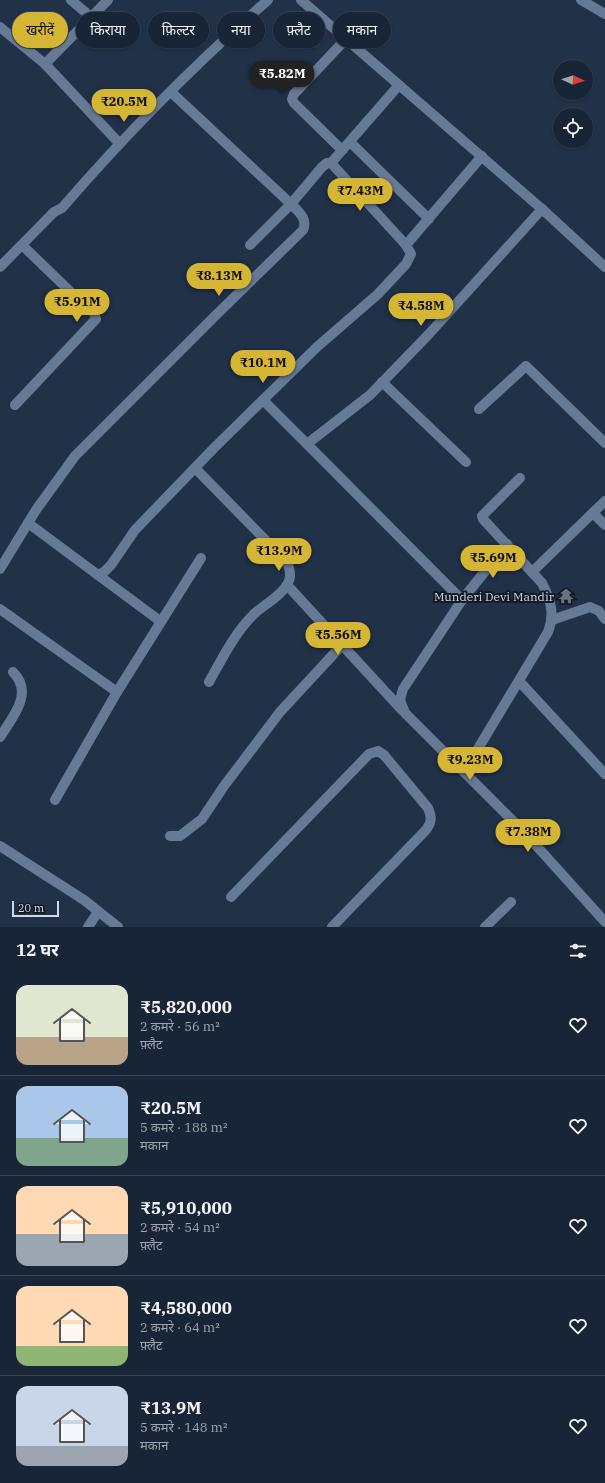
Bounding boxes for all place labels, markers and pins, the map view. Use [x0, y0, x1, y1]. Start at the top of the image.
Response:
pin: ₹5.82M [249, 61, 315, 95]
pin: ₹20.5M [91, 89, 157, 123]
pin: ₹7.43M [327, 178, 393, 212]
pin: ₹8.13M [186, 263, 252, 297]
pin: ₹5.91M [44, 289, 110, 323]
pin: ₹4.58M [388, 293, 454, 327]
pin: ₹10.1M [230, 350, 296, 384]
pin: ₹13.9M [246, 538, 312, 572]
pin: ₹5.69M [460, 545, 526, 579]
temple icon: Munderi Devi Mandir [557, 587, 575, 605]
place label: Munderi Devi Mandir [434, 589, 555, 604]
pin: ₹5.56M [305, 622, 371, 656]
pin: ₹9.23M [437, 747, 503, 781]
pin: ₹7.38M [495, 819, 561, 853]

